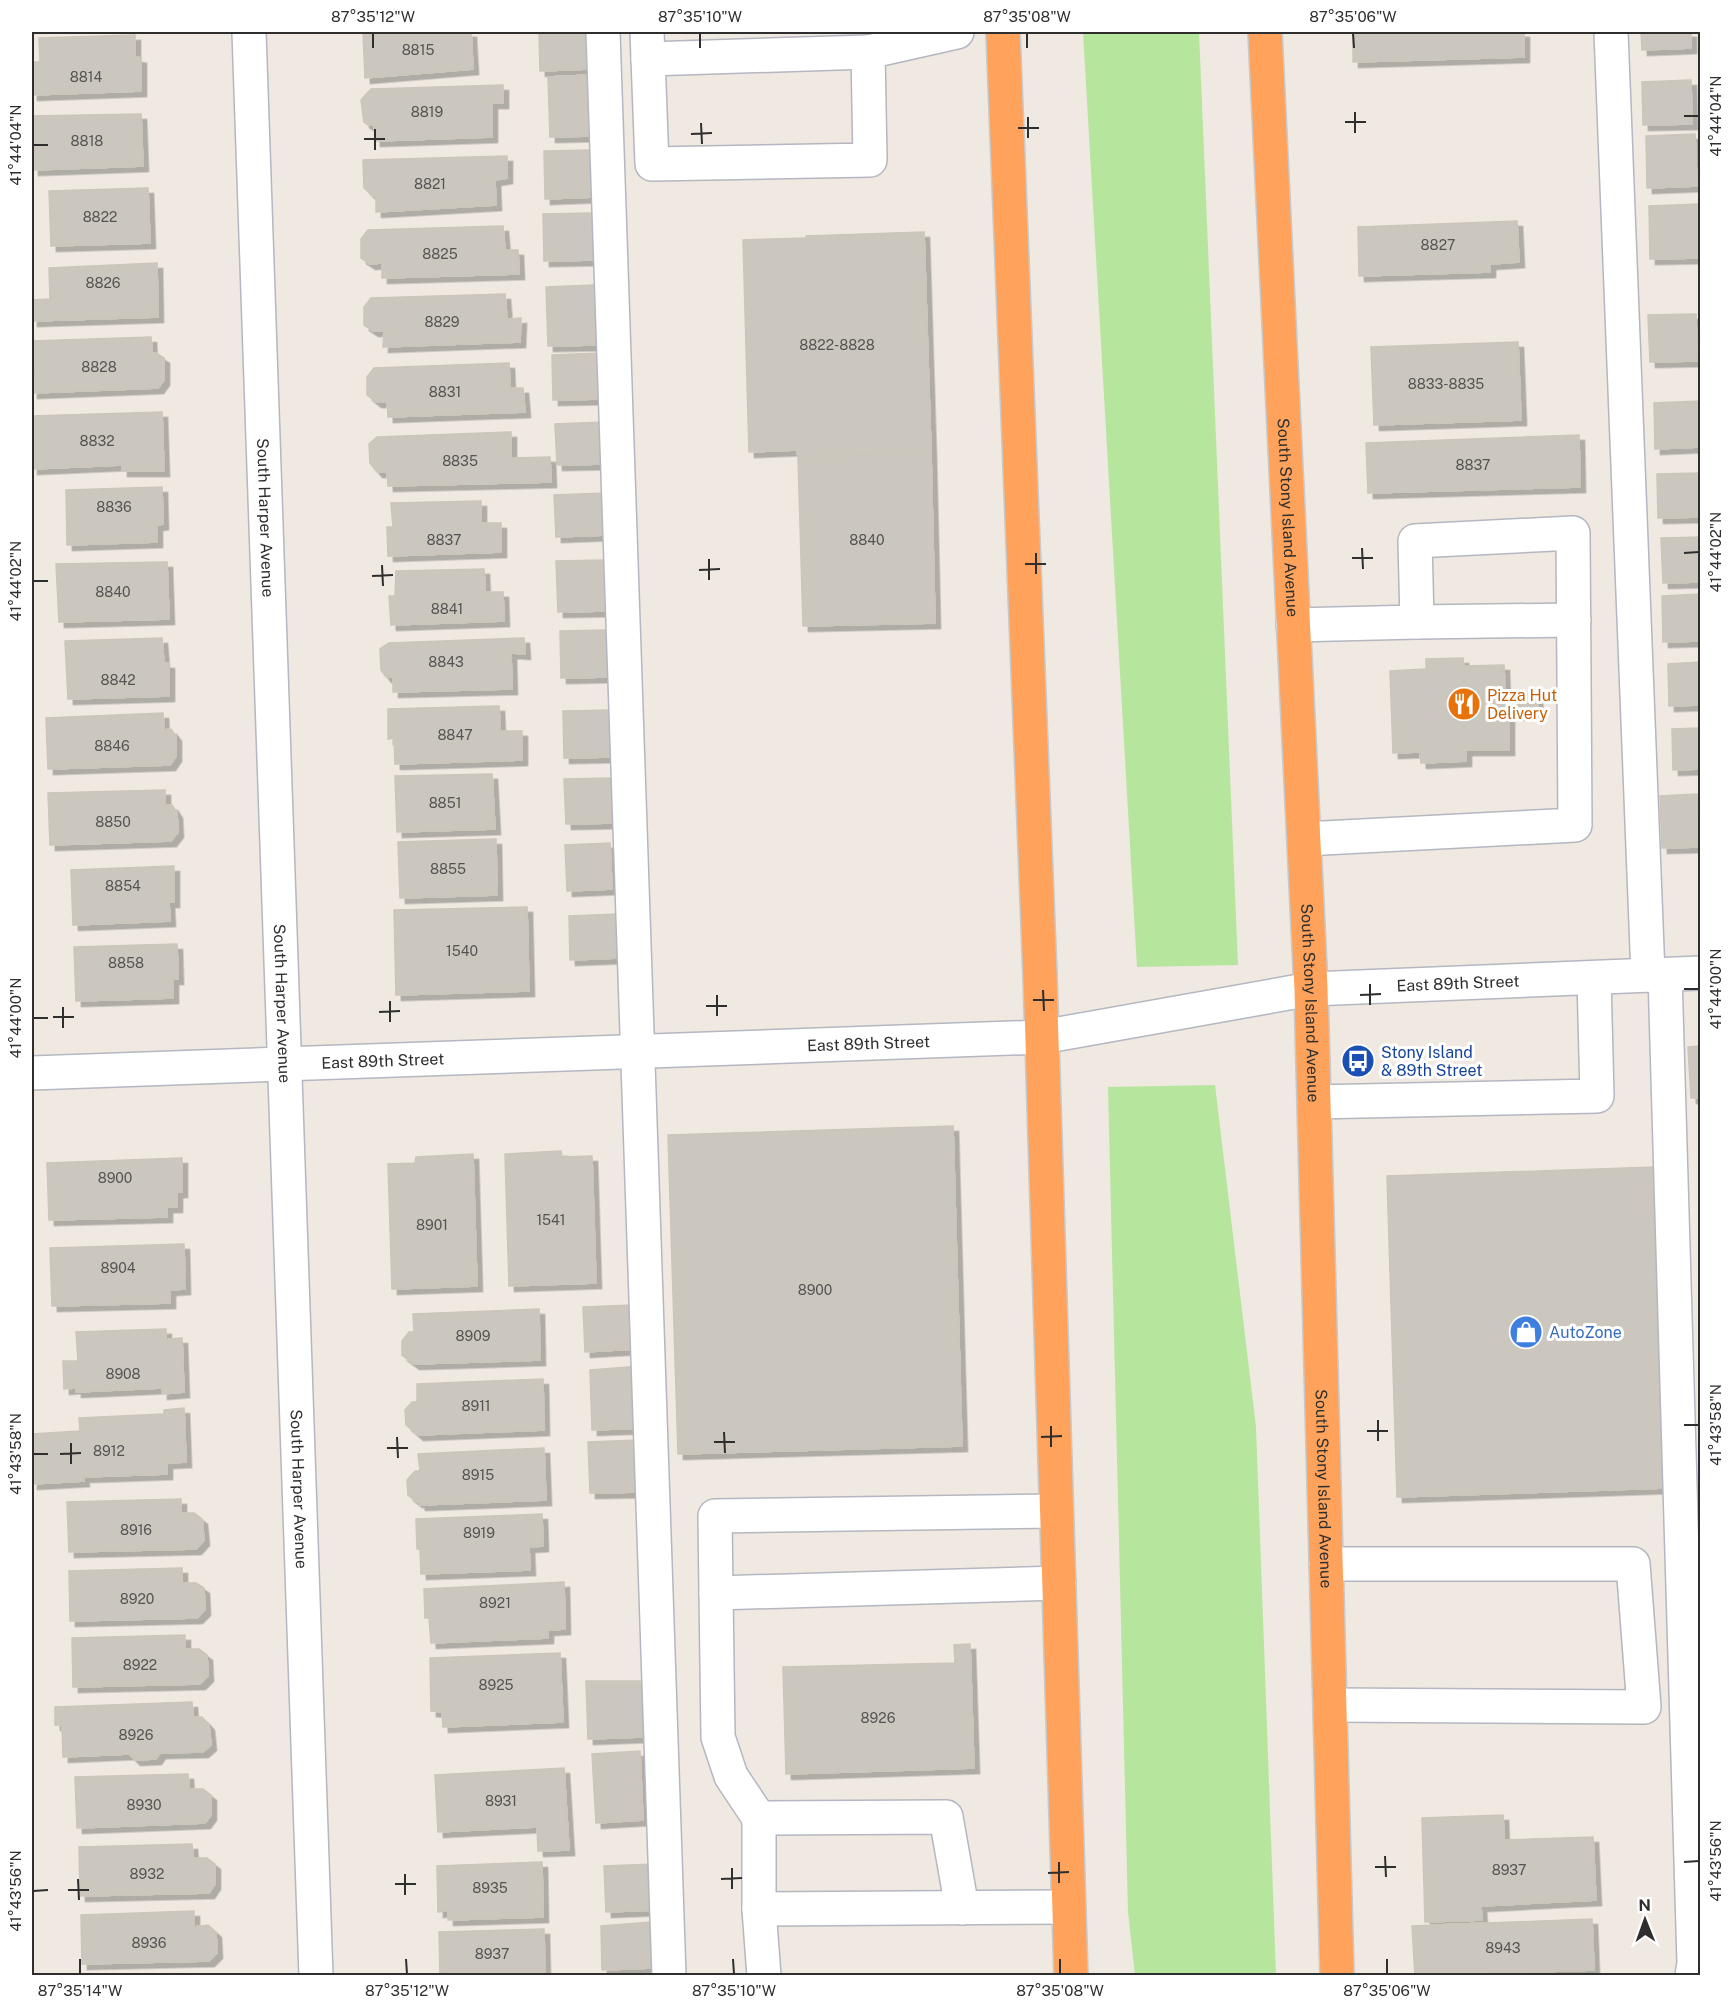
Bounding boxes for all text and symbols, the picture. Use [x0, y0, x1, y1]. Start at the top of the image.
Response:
text: 87°35'12"W [331, 8, 415, 25]
text: 87°35'10"W [658, 8, 742, 25]
text: 87°35'08"W [983, 8, 1071, 25]
text: 87°35'06"W [1309, 8, 1397, 25]
house number: 8815 [402, 42, 434, 58]
house number: 8814 [70, 69, 102, 85]
text: 41°44'04"N [1707, 75, 1724, 157]
text: 41°44'04"N [7, 104, 24, 186]
house number: 8819 [411, 104, 443, 120]
house number: 8818 [71, 133, 103, 149]
house number: 8821 [414, 176, 446, 192]
house number: 8822 [83, 209, 117, 225]
house number: 8827 [1421, 237, 1455, 253]
house number: 8825 [422, 246, 458, 262]
house number: 8826 [85, 275, 121, 291]
house number: 8829 [424, 314, 460, 330]
house number: 8822-8828 [799, 337, 875, 353]
house number: 8828 [81, 359, 117, 375]
house number: 8833-8835 [1408, 376, 1484, 392]
house number: 8831 [429, 384, 461, 400]
street label: South Stony Island Avenue [1274, 418, 1302, 617]
house number: 8832 [79, 433, 115, 449]
street label: South Harper Avenue [253, 438, 277, 598]
house number: 8835 [442, 453, 478, 469]
house number: 8837 [1456, 457, 1490, 473]
house number: 8836 [96, 499, 132, 515]
text: 41°44'02"N [1707, 512, 1724, 592]
house number: 8837 [427, 532, 461, 548]
house number: 8840 [849, 532, 885, 548]
text: 41°44'02"N [7, 541, 24, 621]
house number: 8840 [95, 584, 131, 600]
house number: 8841 [431, 601, 463, 617]
house number: 8843 [428, 654, 464, 670]
house number: 8842 [100, 672, 136, 688]
restaurant icon: Pizza Hut Delivery [1446, 686, 1482, 722]
place label: Pizza Hut Delivery [1487, 686, 1557, 723]
house number: 8847 [437, 727, 473, 743]
house number: 8846 [94, 738, 130, 754]
house number: 8851 [429, 795, 461, 811]
house number: 8850 [95, 814, 131, 830]
house number: 8855 [430, 861, 466, 877]
house number: 8854 [105, 878, 141, 894]
street label: South Stony Island Avenue [1297, 903, 1323, 1103]
street label: South Harper Avenue [270, 923, 294, 1083]
house number: 1540 [446, 943, 478, 959]
text: 41°44'00"N [1707, 948, 1724, 1030]
house number: 8858 [108, 955, 144, 971]
street label: East 89th Street [1396, 971, 1520, 995]
text: 41°44'00"N [7, 977, 24, 1059]
street label: East 89th Street [807, 1032, 930, 1055]
bus stop icon: Stony Island & 89th Street [1340, 1043, 1376, 1079]
place label: Stony Island & 89th Street [1381, 1043, 1483, 1080]
street label: East 89th Street [321, 1049, 445, 1073]
house number: 8900 [98, 1170, 132, 1186]
house number: 1541 [536, 1212, 566, 1228]
house number: 8901 [416, 1217, 448, 1233]
house number: 8904 [101, 1260, 136, 1276]
house number: 8900 [798, 1282, 832, 1298]
shop icon: AutoZone [1508, 1314, 1544, 1350]
place label: AutoZone [1549, 1323, 1622, 1342]
house number: 8909 [456, 1328, 491, 1344]
house number: 8908 [105, 1366, 141, 1382]
text: 41°43'58"N [1707, 1384, 1724, 1466]
street label: South Stony Island Avenue [1312, 1389, 1336, 1589]
house number: 8911 [461, 1398, 491, 1414]
street label: South Harper Avenue [286, 1409, 311, 1569]
text: 41°43'58"N [7, 1413, 24, 1495]
house number: 8912 [93, 1443, 125, 1459]
house number: 8915 [462, 1467, 494, 1483]
house number: 8916 [120, 1522, 152, 1538]
house number: 8919 [463, 1525, 495, 1541]
house number: 8920 [120, 1591, 154, 1607]
house number: 8921 [479, 1595, 511, 1611]
house number: 8922 [123, 1657, 157, 1673]
house number: 8925 [478, 1677, 514, 1693]
house number: 8926 [861, 1710, 896, 1726]
house number: 8926 [119, 1727, 154, 1743]
house number: 8931 [485, 1793, 517, 1809]
house number: 8930 [127, 1797, 161, 1813]
text: 41°43'56"N [1707, 1820, 1724, 1902]
text: 41°43'56"N [7, 1850, 24, 1932]
house number: 8937 [1492, 1862, 1526, 1878]
house number: 8932 [130, 1866, 164, 1882]
house number: 8935 [472, 1880, 508, 1896]
north arrow [1615, 1890, 1675, 1950]
text: N [1638, 1896, 1651, 1915]
house number: 8936 [131, 1935, 167, 1951]
house number: 8943 [1485, 1940, 1521, 1956]
house number: 8937 [475, 1946, 509, 1962]
text: 87°35'14"W [38, 1982, 122, 1999]
text: 87°35'12"W [365, 1982, 449, 1999]
text: 87°35'10"W [692, 1982, 776, 1999]
text: 87°35'08"W [1016, 1982, 1104, 1999]
text: 87°35'06"W [1343, 1982, 1431, 1999]

